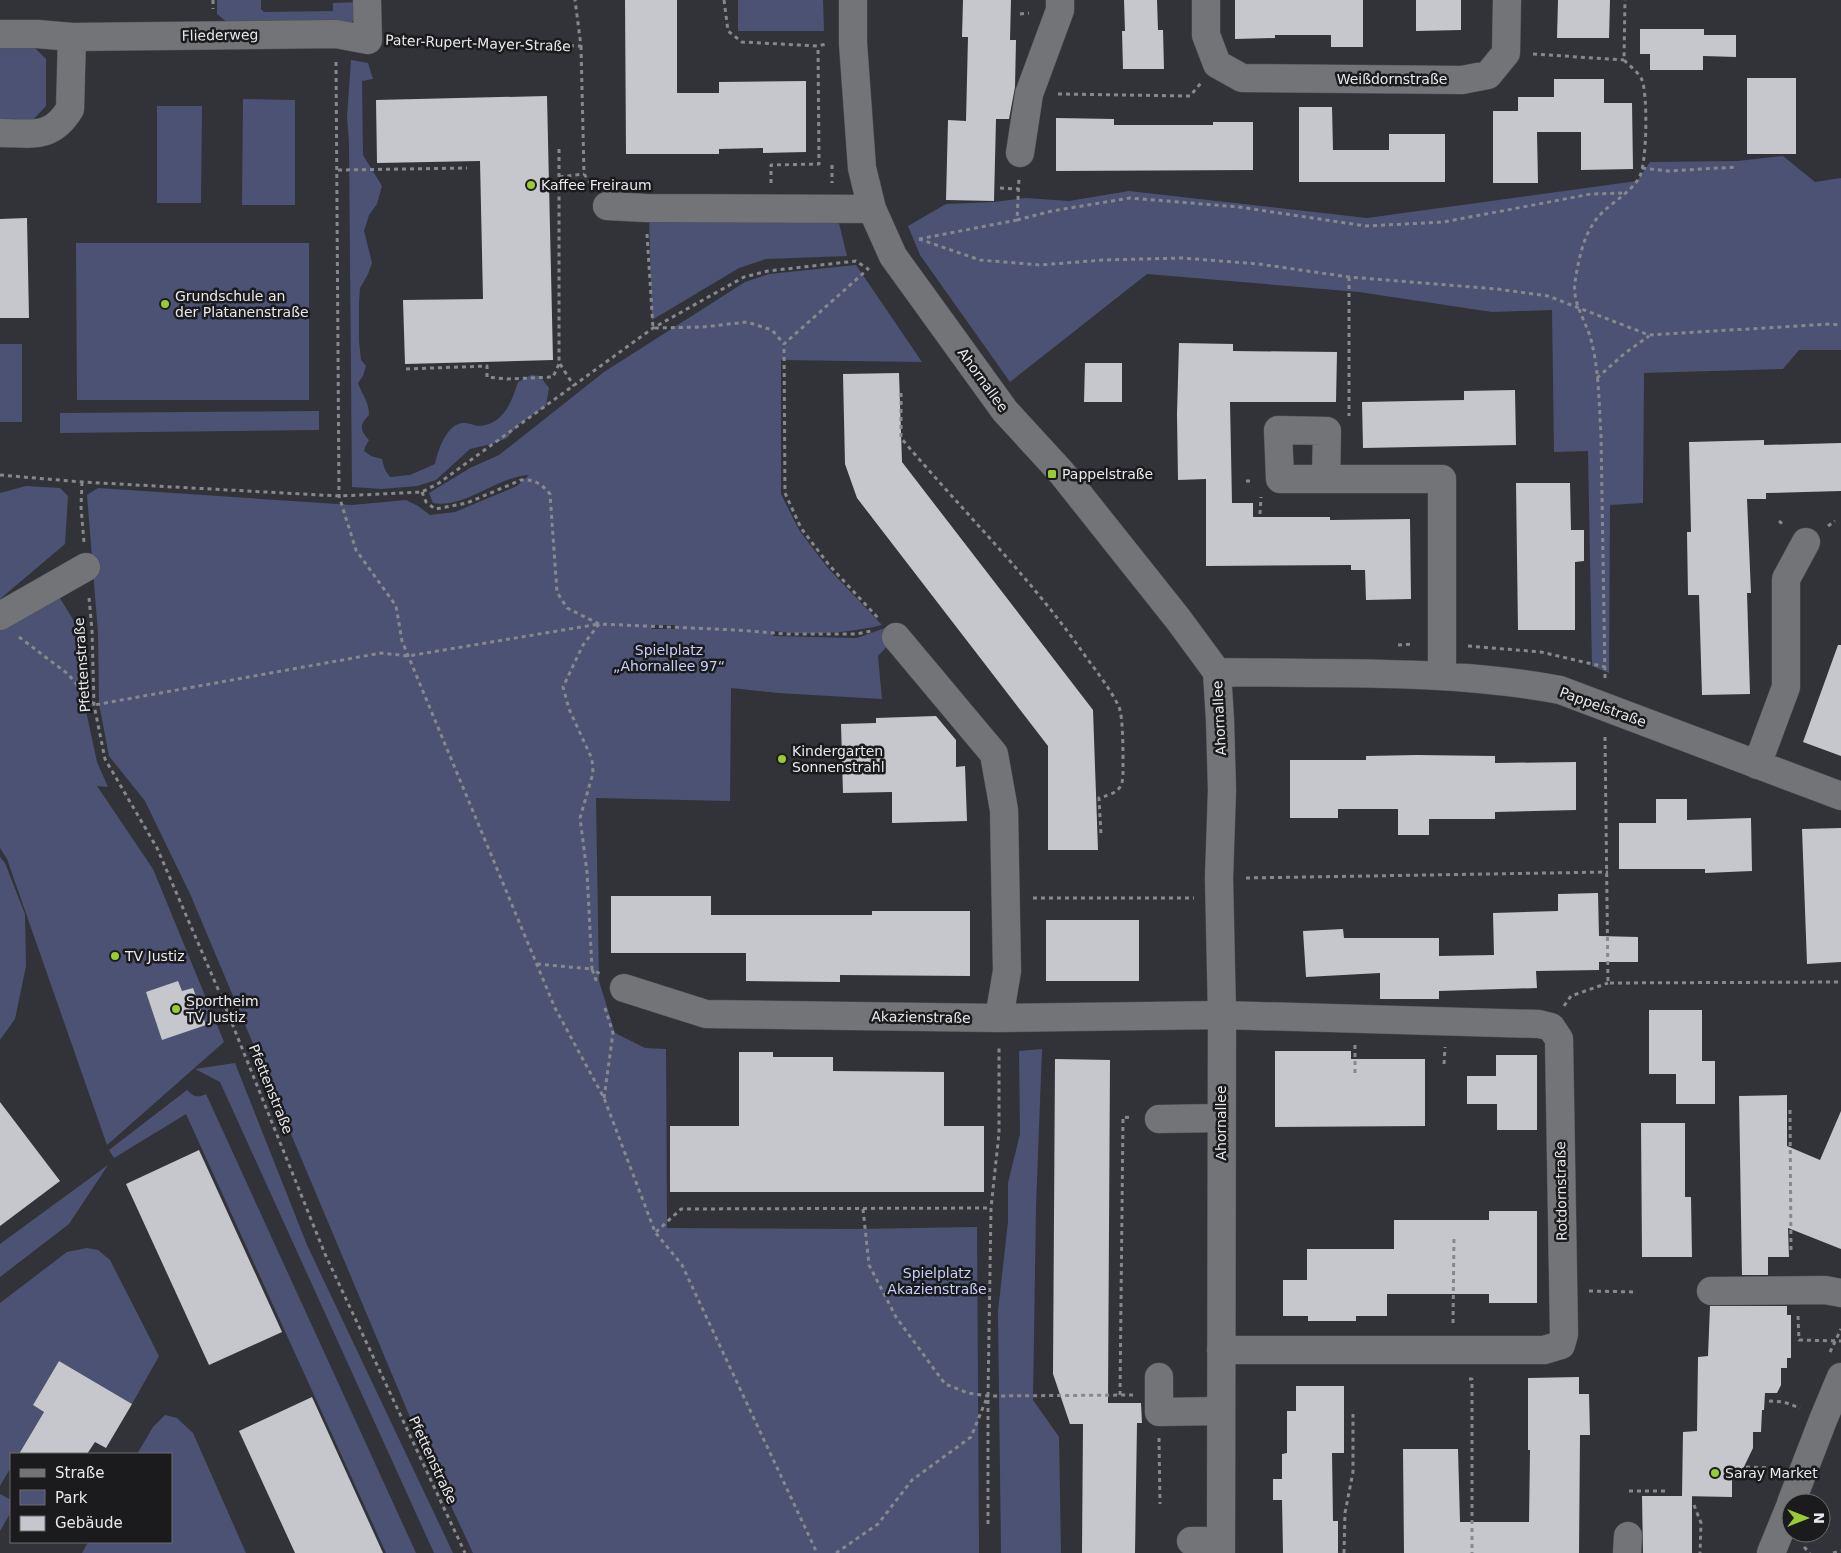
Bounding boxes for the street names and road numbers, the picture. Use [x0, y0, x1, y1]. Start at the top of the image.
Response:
street label: Fliederweg [182, 26, 258, 44]
street label: Pater-Rupert-Mayer-Straße [385, 32, 571, 54]
street label: Weißdornstraße [1337, 71, 1447, 87]
street label: Ahornallee [954, 345, 1012, 415]
street label: Pfettenstraße [71, 617, 93, 713]
street label: Ahornallee [1209, 680, 1229, 756]
street label: Pappelstraße [1557, 684, 1649, 730]
street label: Akazienstraße [871, 1008, 971, 1026]
street label: Pfettenstraße [246, 1042, 296, 1136]
street label: Ahornallee [1213, 1086, 1229, 1160]
street label: Rotdornstraße [1552, 1141, 1570, 1241]
street label: Pfettenstraße [406, 1414, 460, 1506]

